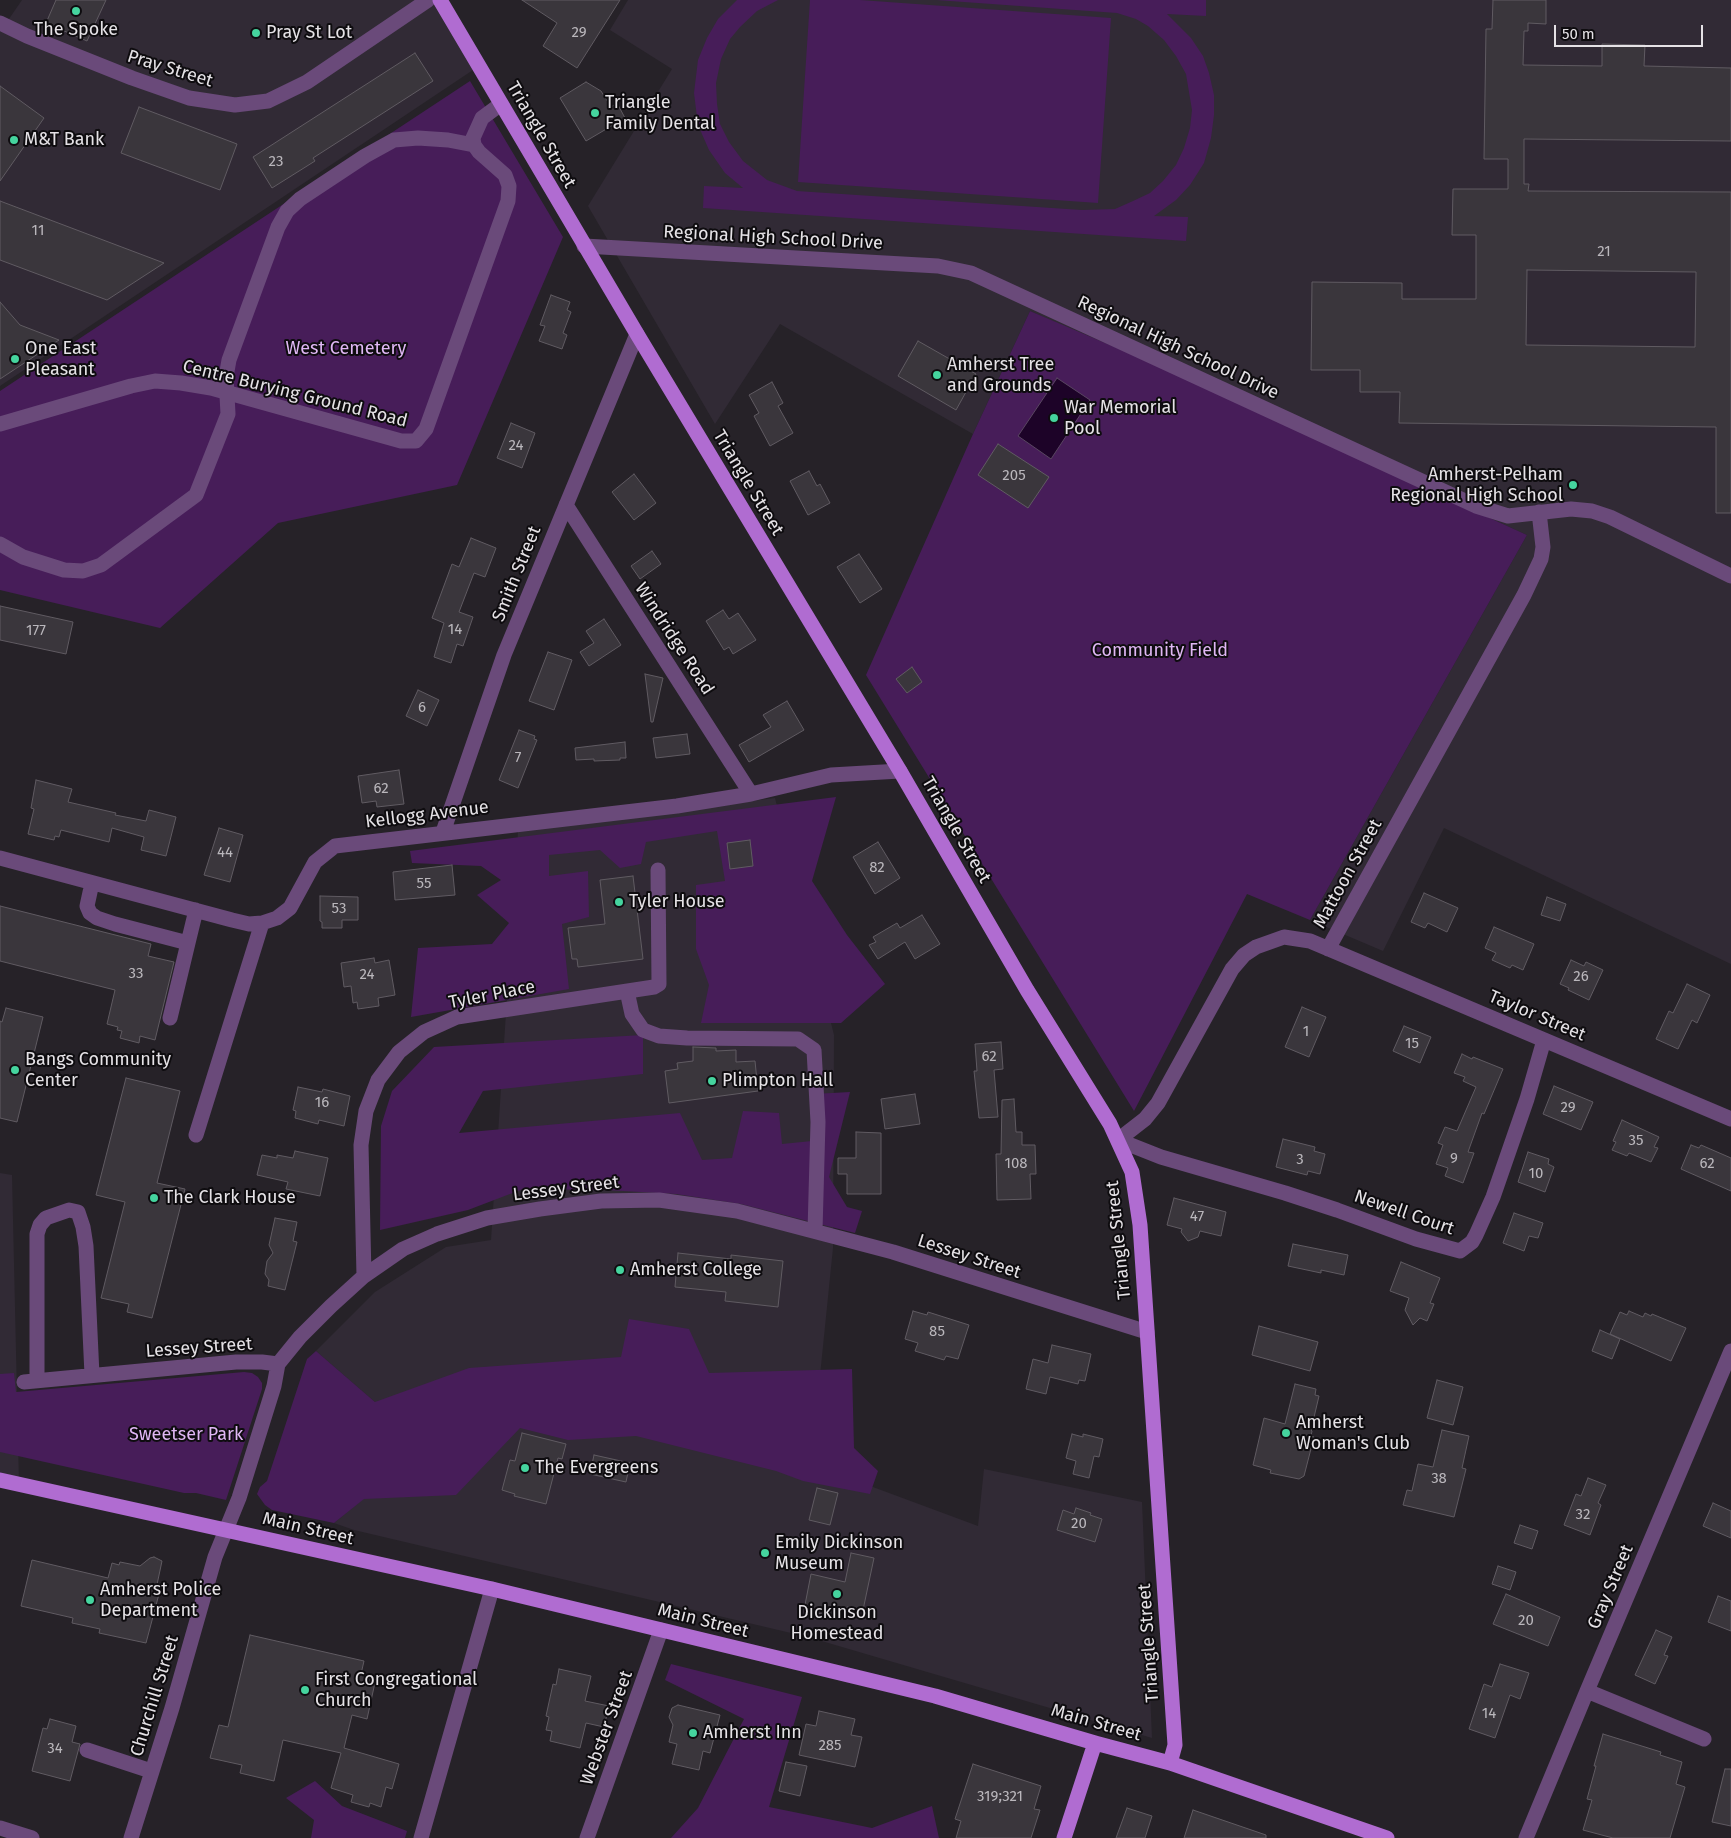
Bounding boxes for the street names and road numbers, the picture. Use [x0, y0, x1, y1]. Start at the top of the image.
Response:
street label: Pray Street [125, 46, 215, 92]
street label: Triangle Street [502, 78, 580, 192]
street label: Regional High School Drive [663, 221, 883, 255]
street label: Regional High School Drive [1074, 292, 1282, 404]
street label: Centre Burying Ground Road [180, 356, 410, 432]
street label: Triangle Street [708, 426, 788, 540]
street label: Smith Street [488, 523, 546, 625]
street label: Windridge Road [630, 579, 718, 699]
street label: Triangle Street [917, 773, 995, 887]
street label: Kellogg Avenue [364, 797, 490, 833]
street label: Mattoon Street [1309, 816, 1387, 932]
street label: Tyler Place [447, 976, 537, 1014]
street label: Taylor Street [1485, 986, 1589, 1046]
street label: Lessey Street [512, 1172, 620, 1206]
street label: Triangle Street [1102, 1180, 1136, 1300]
street label: Newell Court [1351, 1186, 1457, 1240]
street label: Lessey Street [915, 1230, 1023, 1284]
street label: Lessey Street [145, 1333, 253, 1363]
street label: Main Street [260, 1508, 356, 1550]
street label: Gray Street [1584, 1542, 1638, 1632]
street label: Triangle Street [1134, 1583, 1164, 1703]
street label: Main Street [655, 1599, 751, 1643]
street label: Churchill Street [126, 1633, 184, 1759]
street label: Webster Street [576, 1668, 638, 1788]
street label: Main Street [1048, 1700, 1144, 1746]

